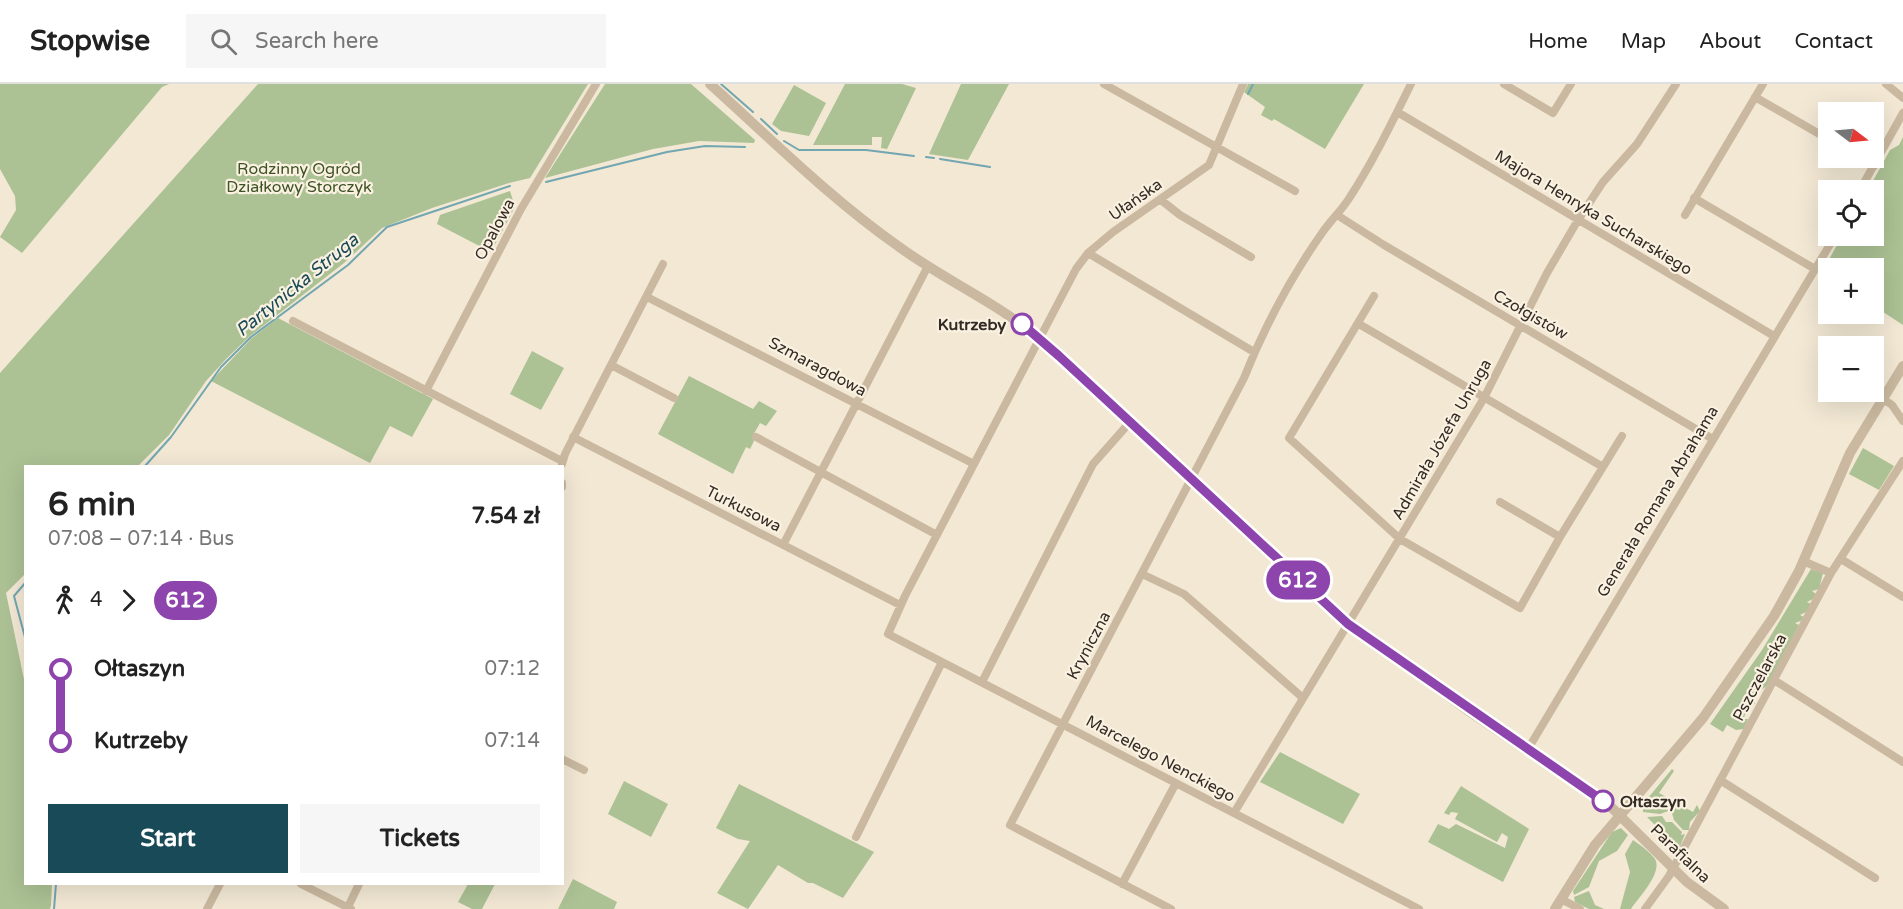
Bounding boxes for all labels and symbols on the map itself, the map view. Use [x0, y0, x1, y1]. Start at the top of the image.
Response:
north arrow [1818, 102, 1884, 168]
street label: Majora Henryka Sucharskiego [1491, 146, 1696, 280]
park label: Rodzinny Ogród Działkowy Storczyk [226, 159, 372, 197]
street label: Ułańska [1105, 174, 1166, 225]
street label: Opalowa [470, 195, 519, 264]
water label: Partynicka Struga [231, 228, 363, 341]
street label: Czołgistów [1490, 285, 1572, 344]
marker: Kutrzeby [1011, 313, 1033, 335]
place label: Kutrzeby [938, 315, 1006, 335]
street label: Szmaragdowa [765, 333, 870, 401]
street label: Admirała Józefa Unruga [1388, 355, 1496, 524]
street label: Generała Romana Abrahama [1593, 402, 1723, 601]
street label: Turkusowa [702, 481, 785, 536]
line badge: 612 [1264, 560, 1332, 600]
street label: Kryniczna [1063, 608, 1115, 683]
street label: Pszczelarska [1728, 630, 1791, 725]
street label: Marcelego Nenckiego [1082, 711, 1239, 807]
marker: Ołtaszyn [1592, 790, 1614, 812]
place label: Ołtaszyn [1620, 792, 1686, 812]
street label: Parafialna [1646, 820, 1715, 887]

